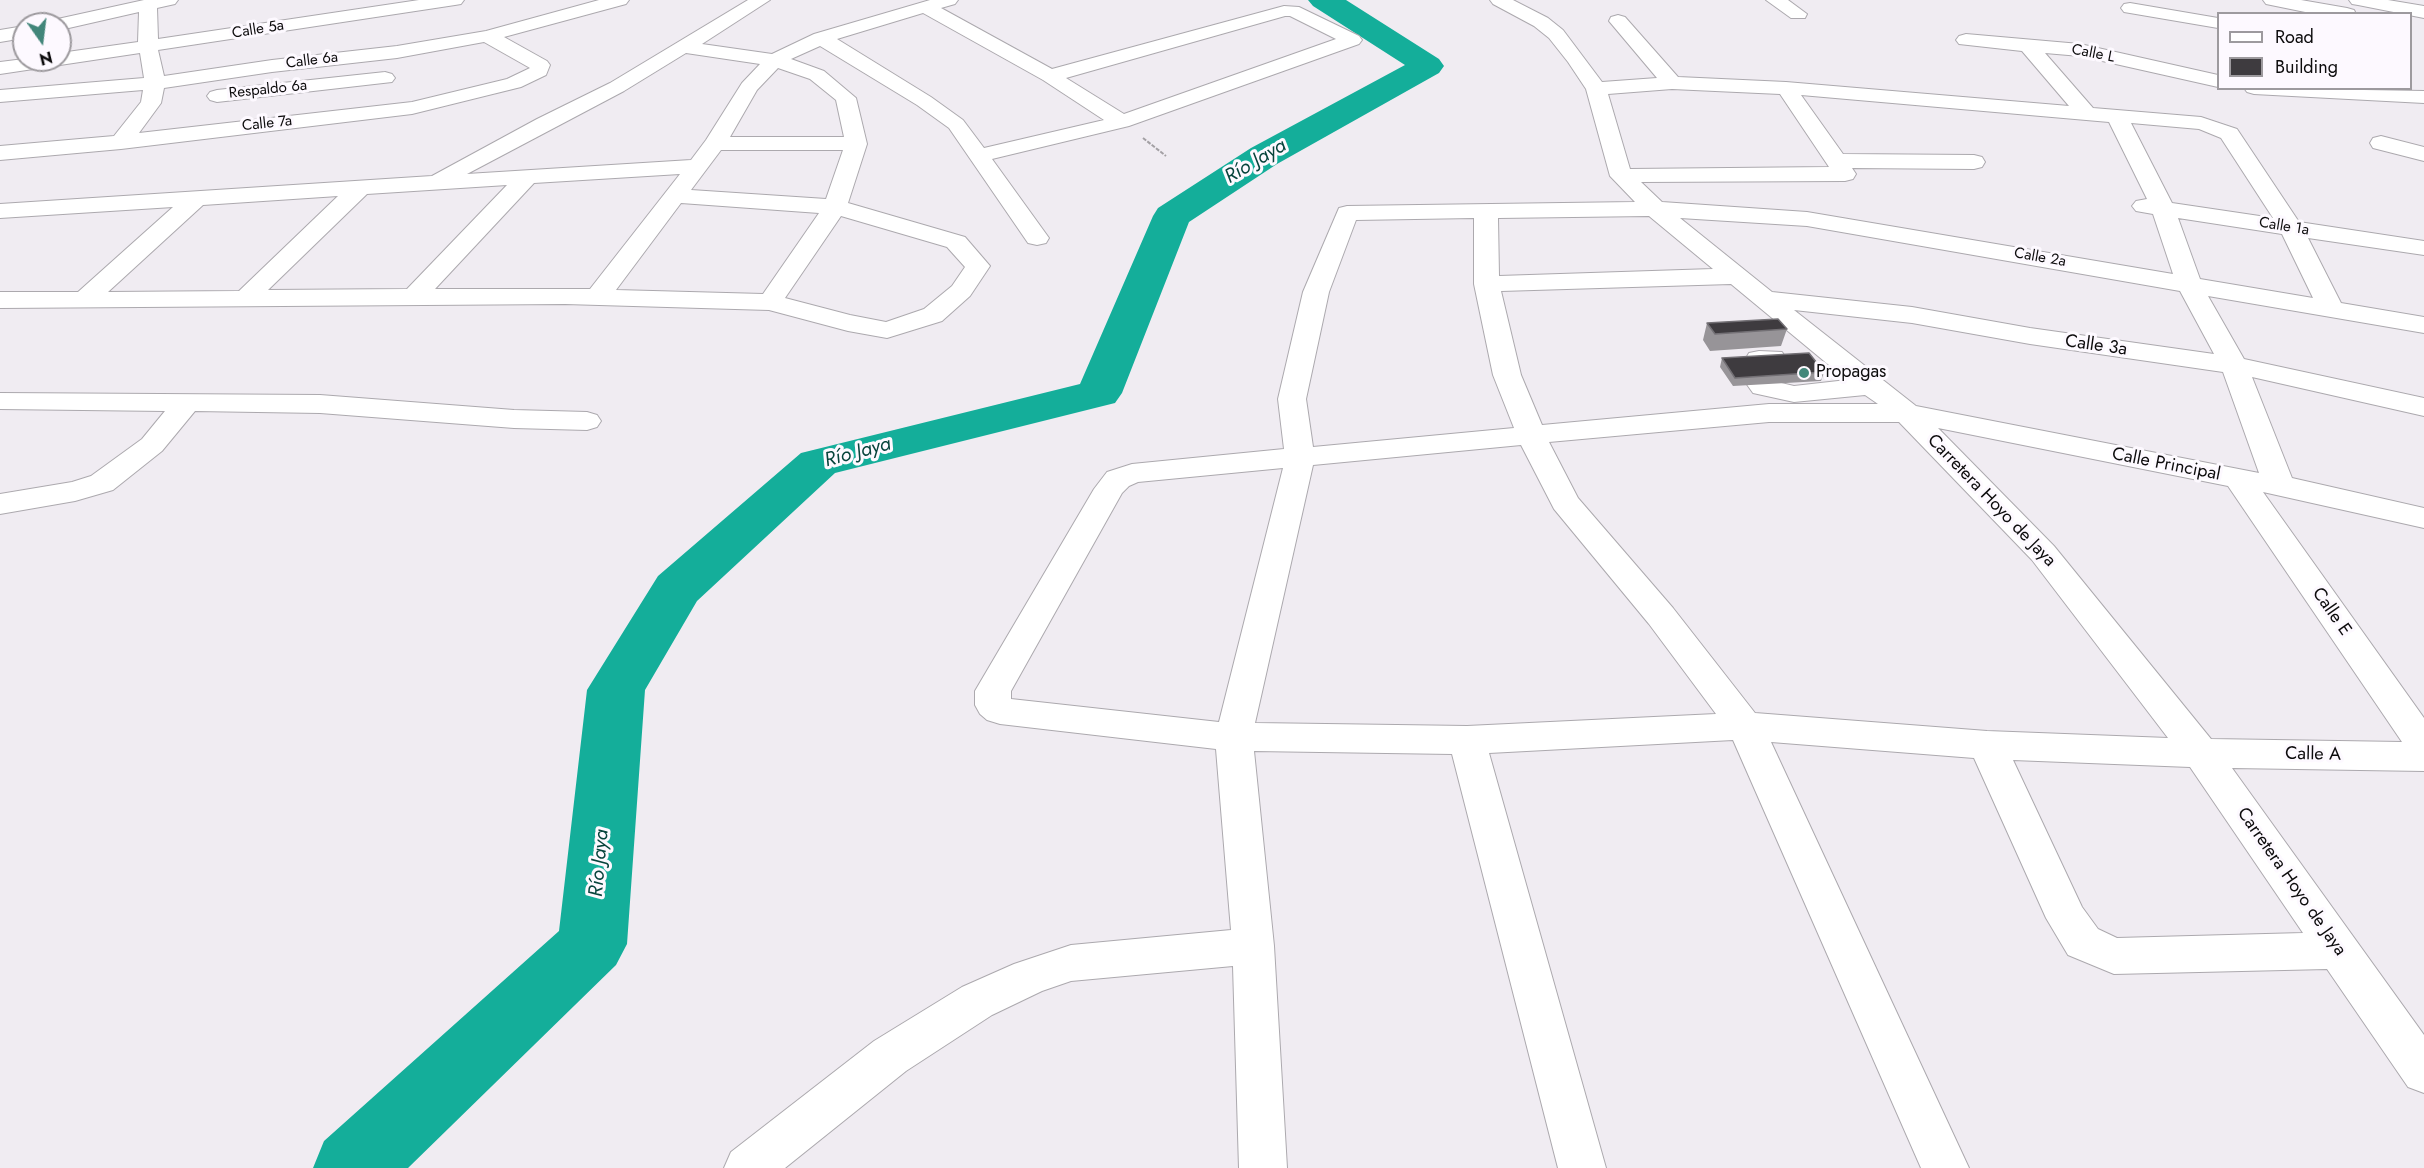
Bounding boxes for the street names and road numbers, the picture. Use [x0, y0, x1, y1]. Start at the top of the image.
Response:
street label: Calle 5a [231, 17, 285, 43]
street label: Calle L [2070, 41, 2116, 67]
street label: Calle 6a [285, 49, 339, 73]
street label: Respaldo 6a [228, 77, 308, 103]
street label: Calle 7a [241, 112, 293, 136]
street label: Calle 1a [2258, 214, 2310, 240]
street label: Calle 2a [2013, 245, 2067, 271]
street label: Calle 3a [2064, 331, 2128, 361]
street label: Carretera Hoyo de Jaya [1922, 430, 2060, 572]
street label: Calle Principal [2110, 444, 2222, 486]
street label: Calle E [2307, 584, 2355, 640]
street label: Calle A [2285, 744, 2341, 766]
street label: Carretera Hoyo de Jaya [2232, 804, 2350, 960]

